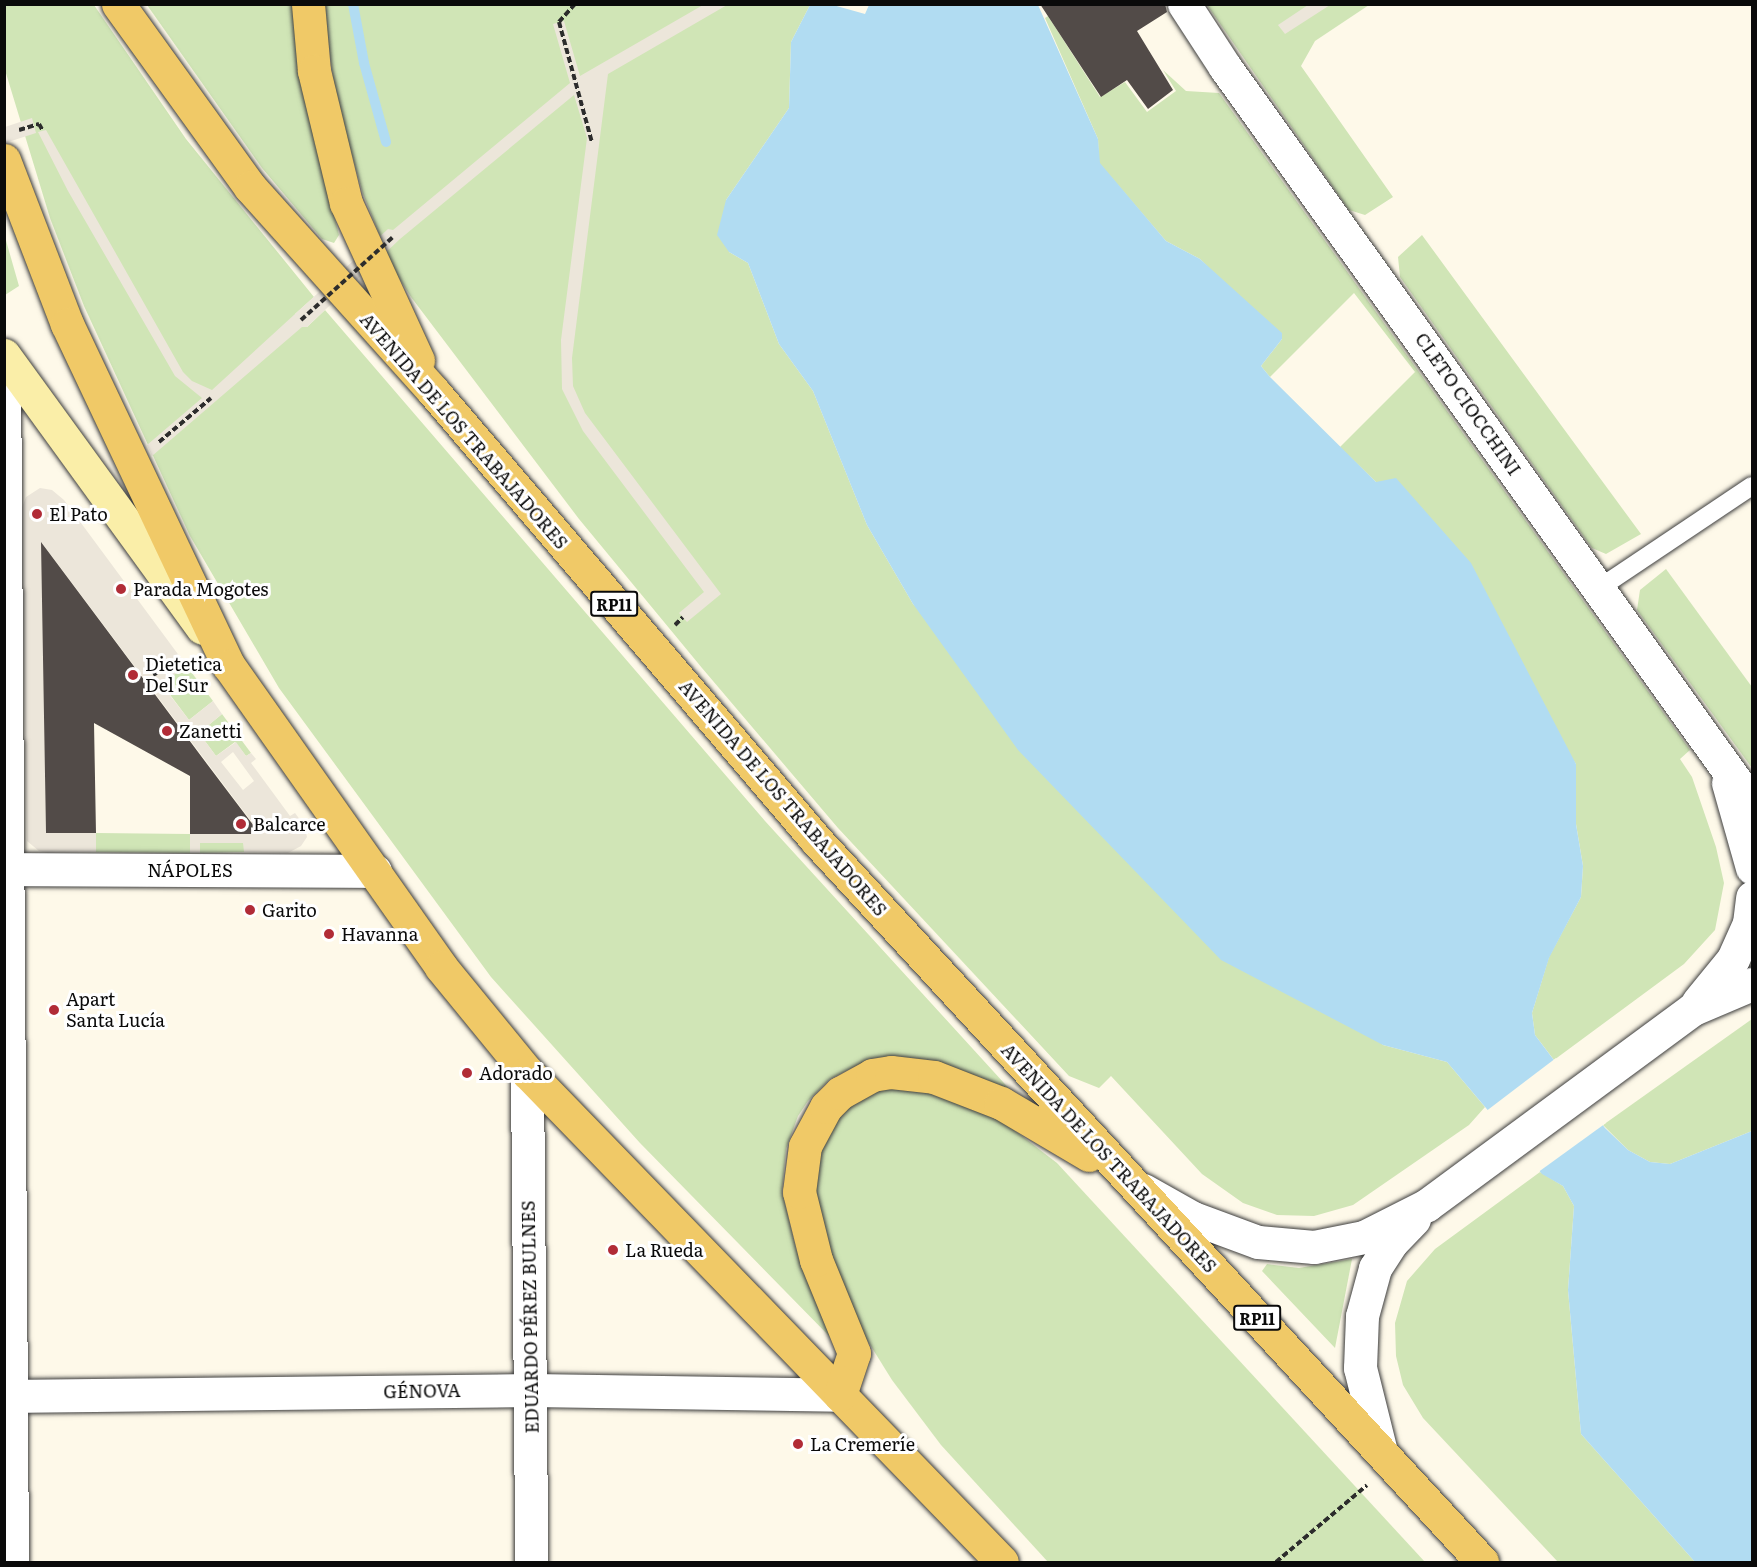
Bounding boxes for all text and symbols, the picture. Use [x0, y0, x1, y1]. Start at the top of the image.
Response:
street label: AVENIDA DE LOS TRABAJADORES [356, 309, 572, 553]
street label: CLETO CIOCCHINI [1411, 329, 1525, 479]
place label: El Pato [49, 503, 108, 525]
marker: El Pato [30, 507, 44, 521]
place label: Parada Mogotes [133, 578, 268, 600]
marker: Parada Mogotes [114, 582, 128, 596]
road number: RP11 [590, 591, 638, 617]
place label: Dietetica Del Sur [145, 654, 222, 696]
marker: Dietetica Del Sur [126, 668, 140, 682]
street label: AVENIDA DE LOS TRABAJADORES [675, 676, 891, 920]
place label: Zanetti [179, 720, 242, 742]
marker: Zanetti [160, 724, 174, 738]
place label: Balcarce [253, 813, 326, 835]
marker: Balcarce [234, 817, 248, 831]
street label: NÁPOLES [147, 859, 233, 881]
place label: Garito [262, 899, 317, 921]
marker: Garito [243, 903, 257, 917]
place label: Havanna [341, 923, 418, 945]
marker: Havanna [322, 927, 336, 941]
place label: Apart Santa Lucía [66, 989, 165, 1032]
marker: Apart Santa Lucía [47, 1003, 61, 1017]
street label: AVENIDA DE LOS TRABAJADORES [997, 1039, 1221, 1277]
place label: Adorado [479, 1062, 553, 1084]
marker: Adorado [460, 1066, 474, 1080]
street label: EDUARDO PÉREZ BULNES [517, 1200, 543, 1434]
place label: La Rueda [625, 1239, 703, 1261]
marker: La Rueda [606, 1243, 620, 1257]
road number: RP11 [1233, 1305, 1281, 1331]
street label: GÉNOVA [383, 1380, 461, 1402]
place label: La Cremeríe [810, 1433, 915, 1455]
marker: La Cremeríe [791, 1437, 805, 1451]

